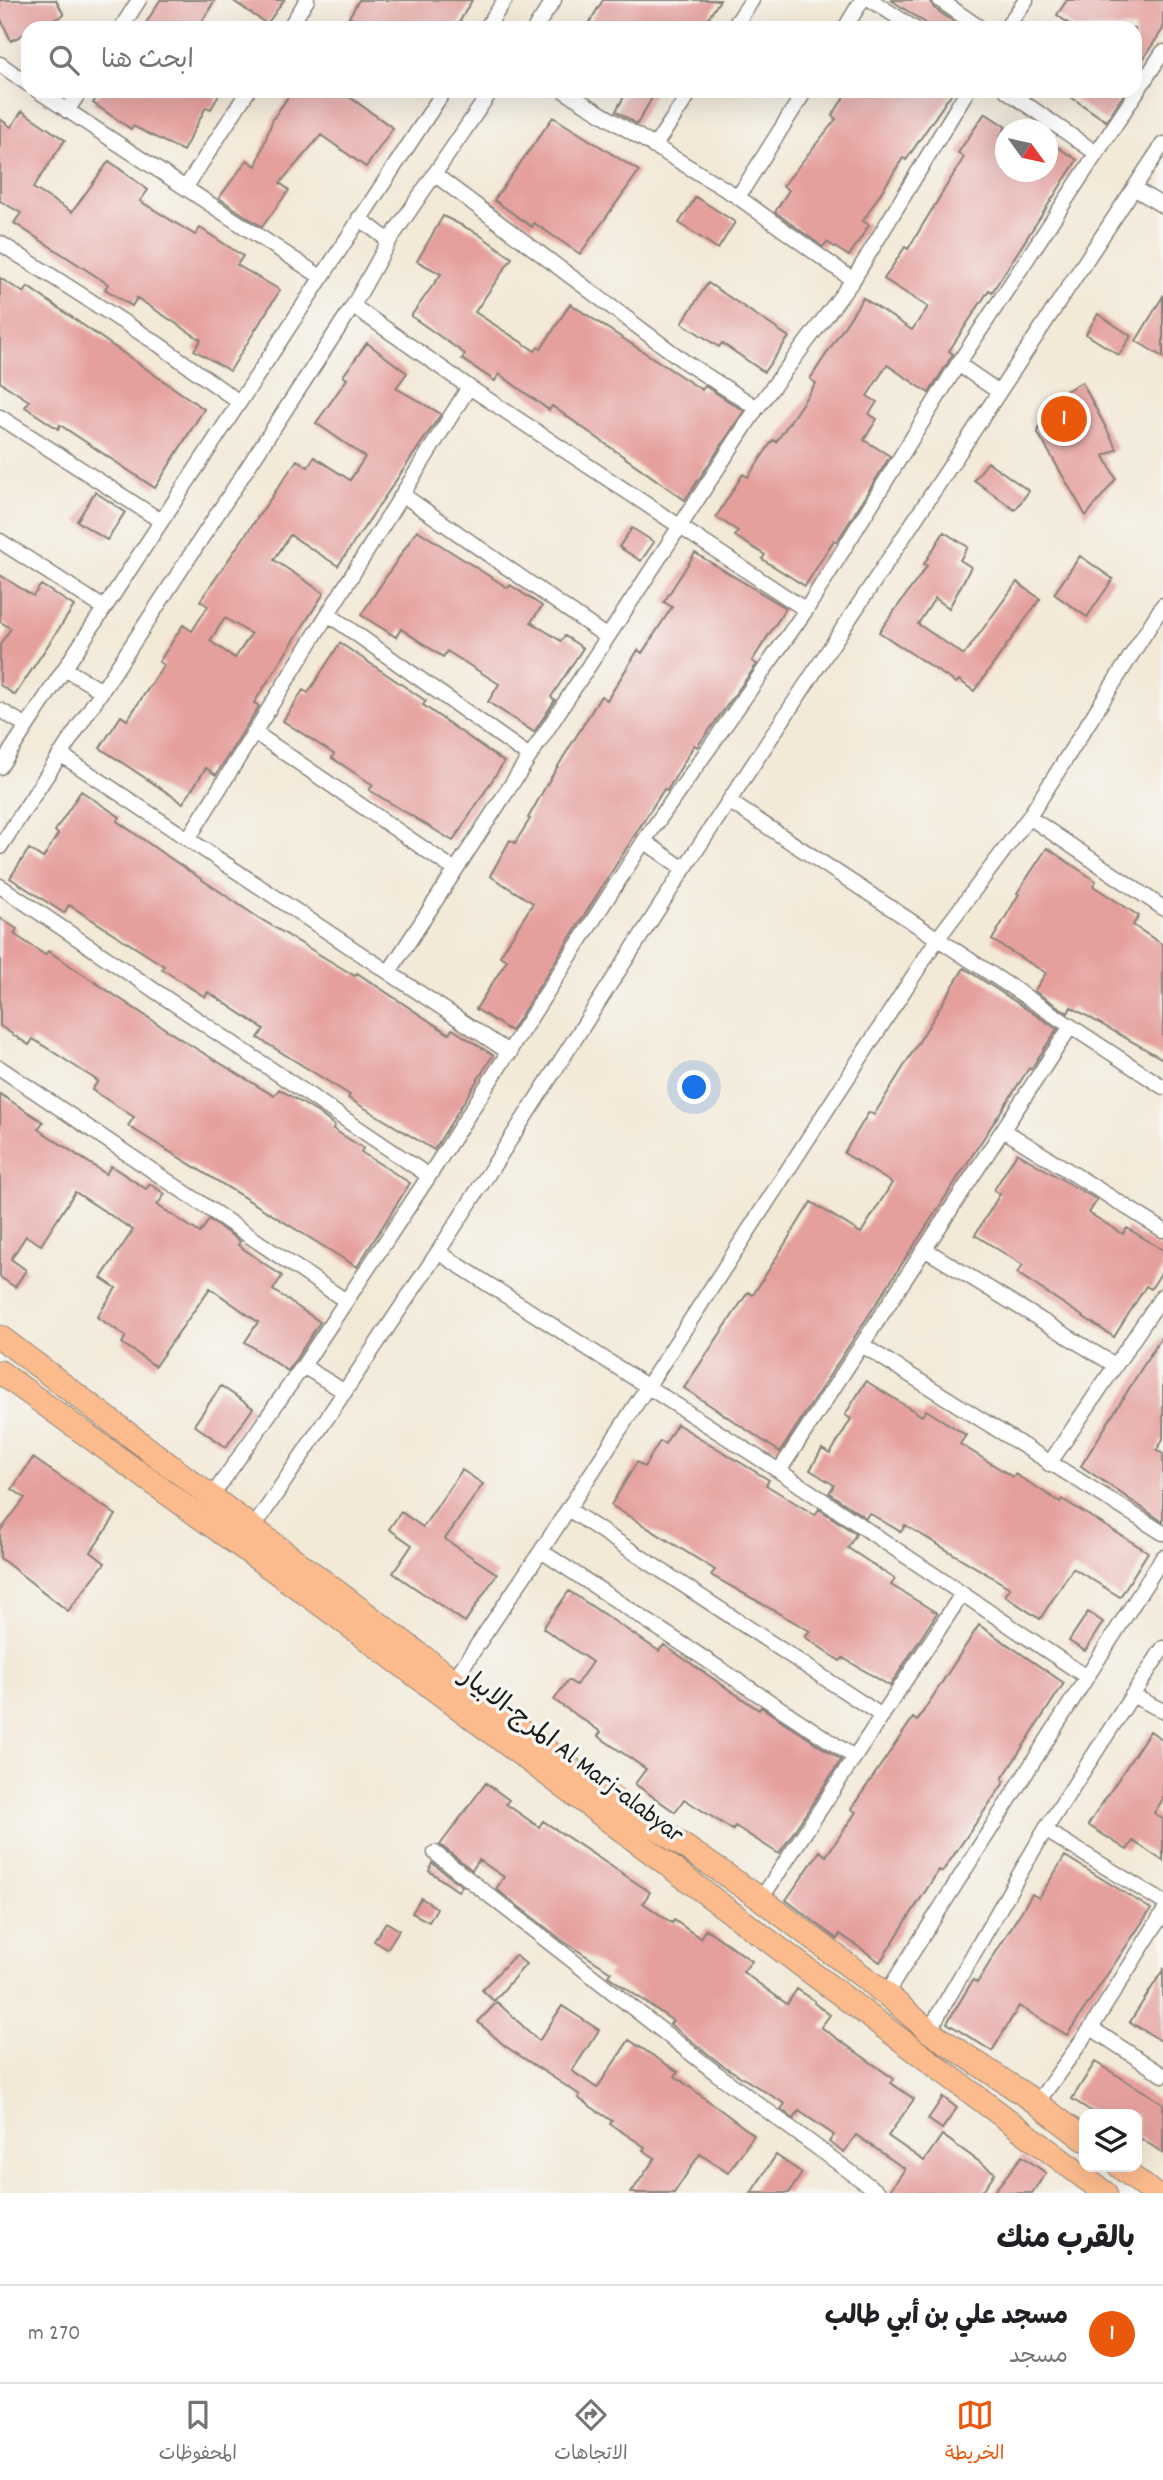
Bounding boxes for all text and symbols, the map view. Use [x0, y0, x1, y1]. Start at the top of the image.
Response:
search box [21, 21, 1142, 98]
icon: search [45, 41, 83, 79]
text: ابحث هنا [101, 43, 194, 80]
north arrow [995, 119, 1058, 182]
pin: 1 [1041, 393, 1087, 445]
your location [677, 1070, 711, 1104]
street label: المرج-الابيار Al Marj-alabyar [449, 1659, 691, 1854]
map controls [1079, 2109, 1142, 2172]
button: layers [1079, 2109, 1142, 2172]
text: بالقرب منك [997, 2220, 1135, 2263]
text: مسجد علي بن أبي طالب [825, 2299, 1068, 2336]
text: 270 m [28, 2318, 81, 2351]
text: 1 [1109, 2318, 1115, 2351]
text: مسجد [1009, 2341, 1068, 2374]
tab: المحفوظات [159, 2396, 237, 2469]
tab: الاتجاهات [554, 2396, 628, 2469]
tab: الخريطة [945, 2396, 1004, 2469]

